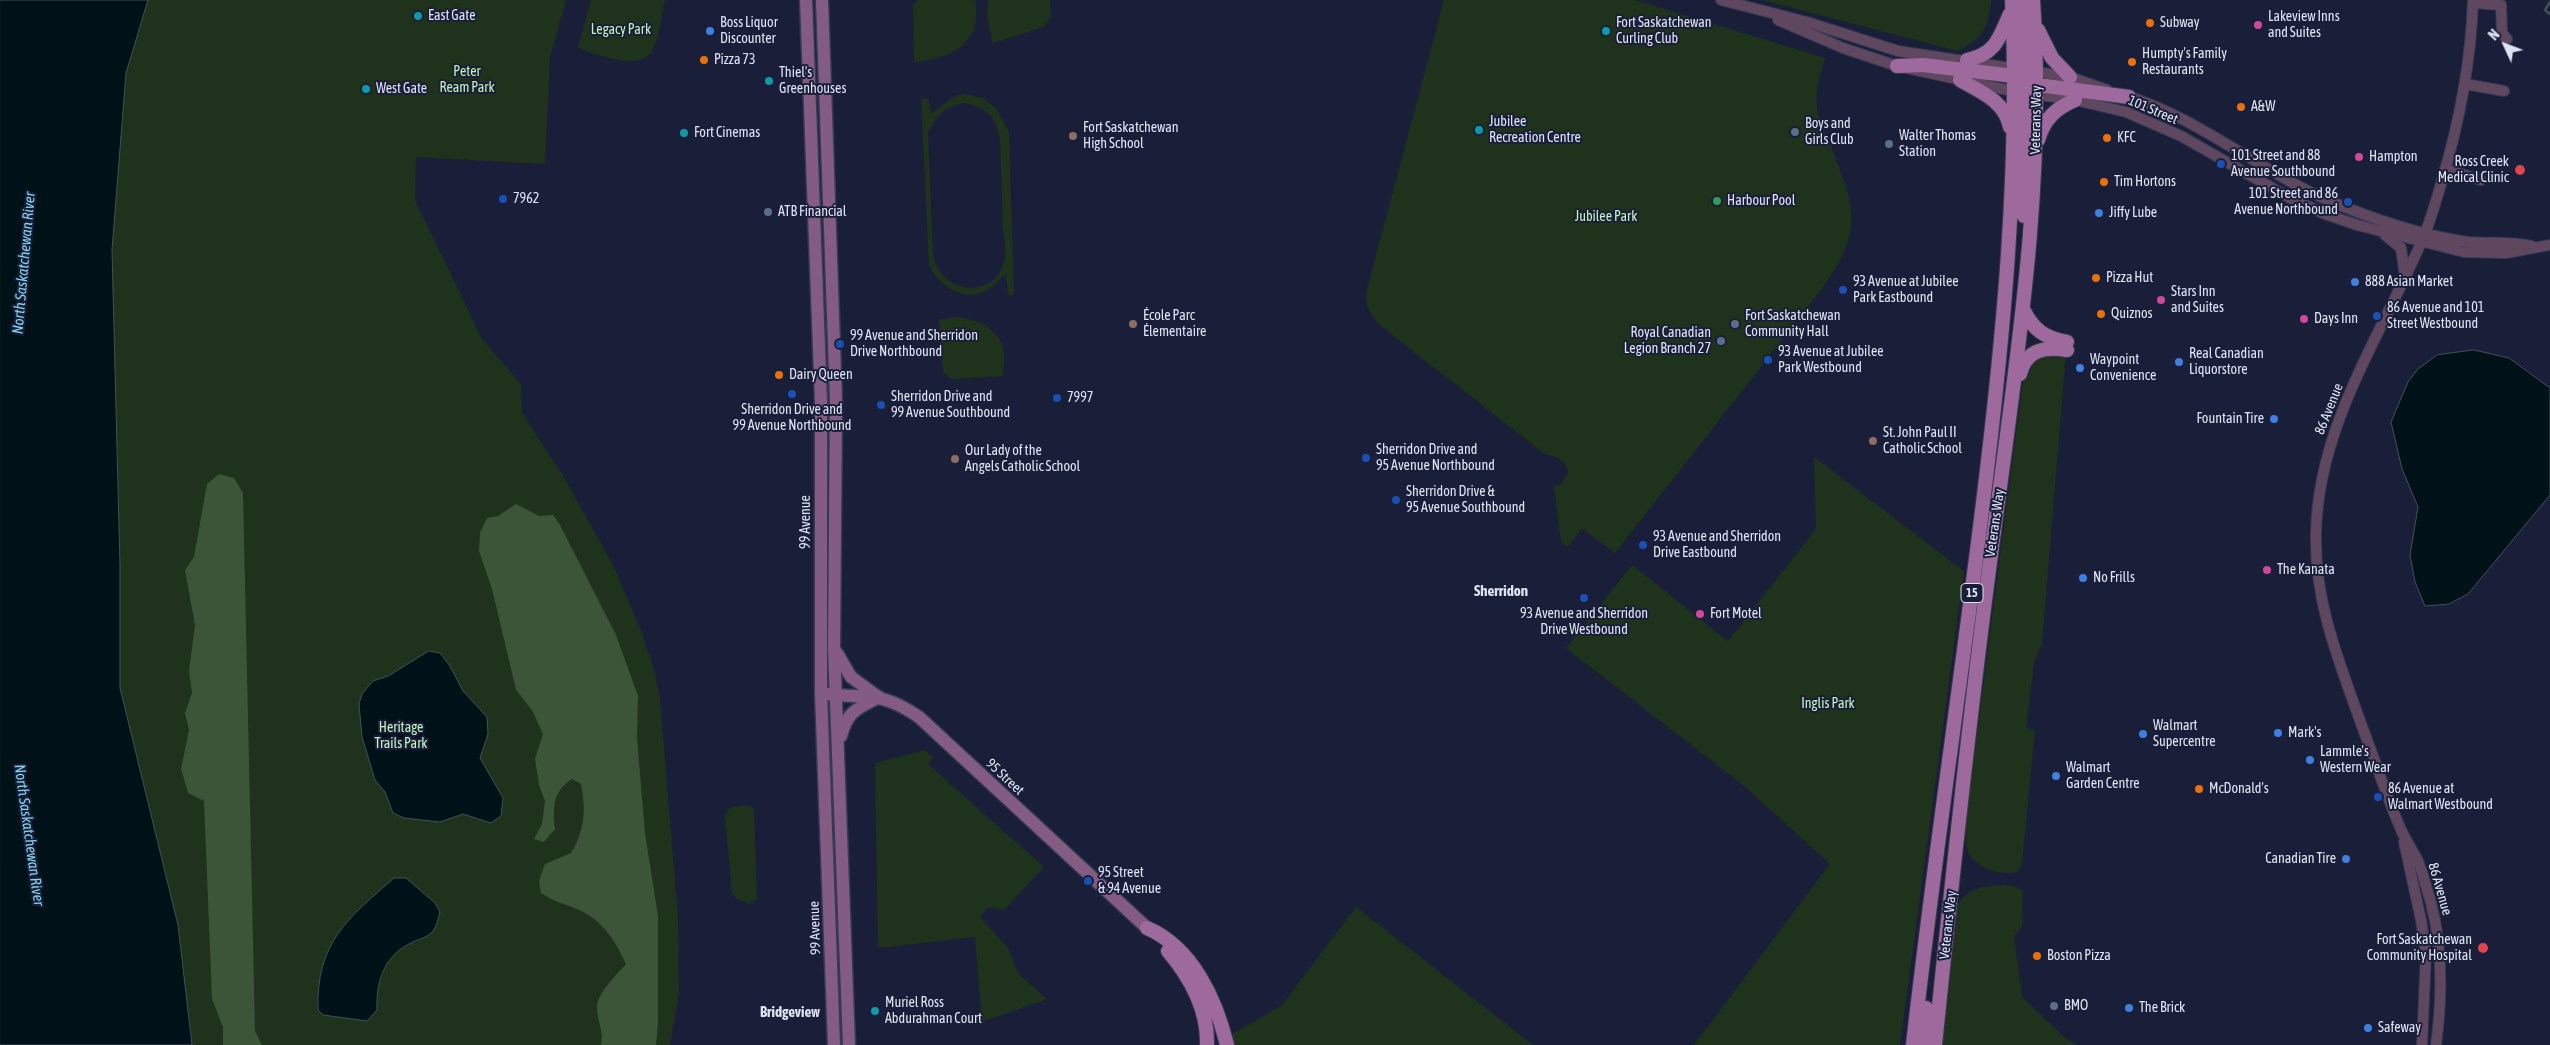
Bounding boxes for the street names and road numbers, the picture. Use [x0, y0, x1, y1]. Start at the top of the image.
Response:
street label: Veterans Way [2027, 85, 2045, 155]
street label: 101 Street [2126, 92, 2180, 128]
street label: 86 Avenue [2311, 381, 2347, 437]
street label: Veterans Way [1982, 488, 2008, 558]
street label: 99 Avenue [798, 495, 814, 549]
road number: 15 [1961, 584, 1983, 602]
street label: 95 Street [983, 755, 1027, 799]
street label: 86 Avenue [2425, 861, 2455, 917]
street label: Veterans Way [1936, 890, 1960, 960]
street label: 99 Avenue [806, 901, 824, 955]

